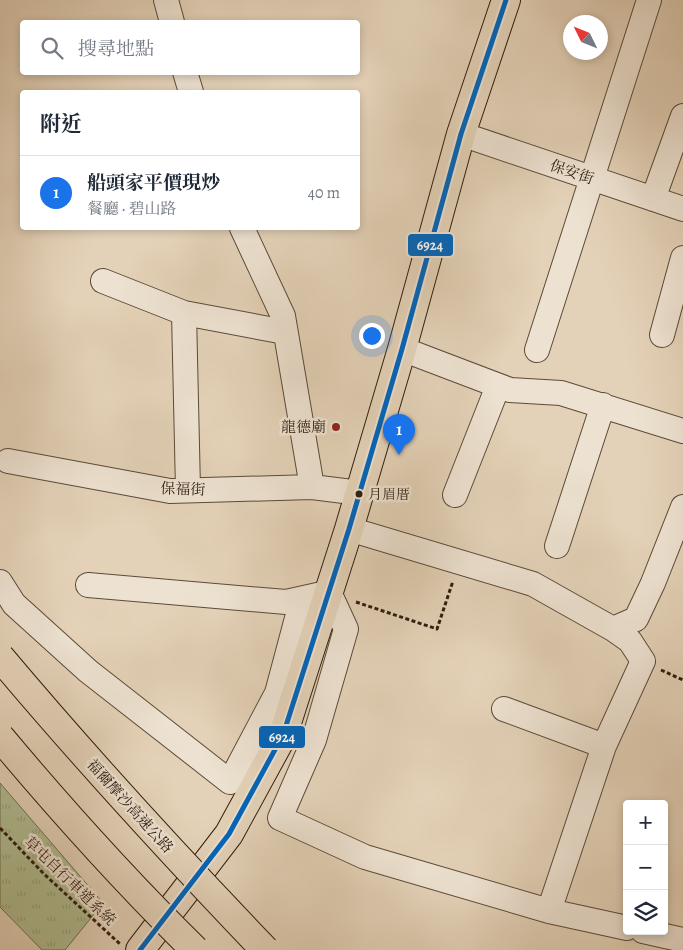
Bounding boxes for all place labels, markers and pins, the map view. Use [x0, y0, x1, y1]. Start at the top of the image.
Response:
pin: 1 [383, 414, 415, 455]
place label: 龍德廟 [281, 417, 326, 437]
marker: 龍德廟 [330, 421, 342, 433]
place label: 月眉厝 [368, 485, 410, 504]
marker: 月眉厝 [354, 489, 364, 499]

